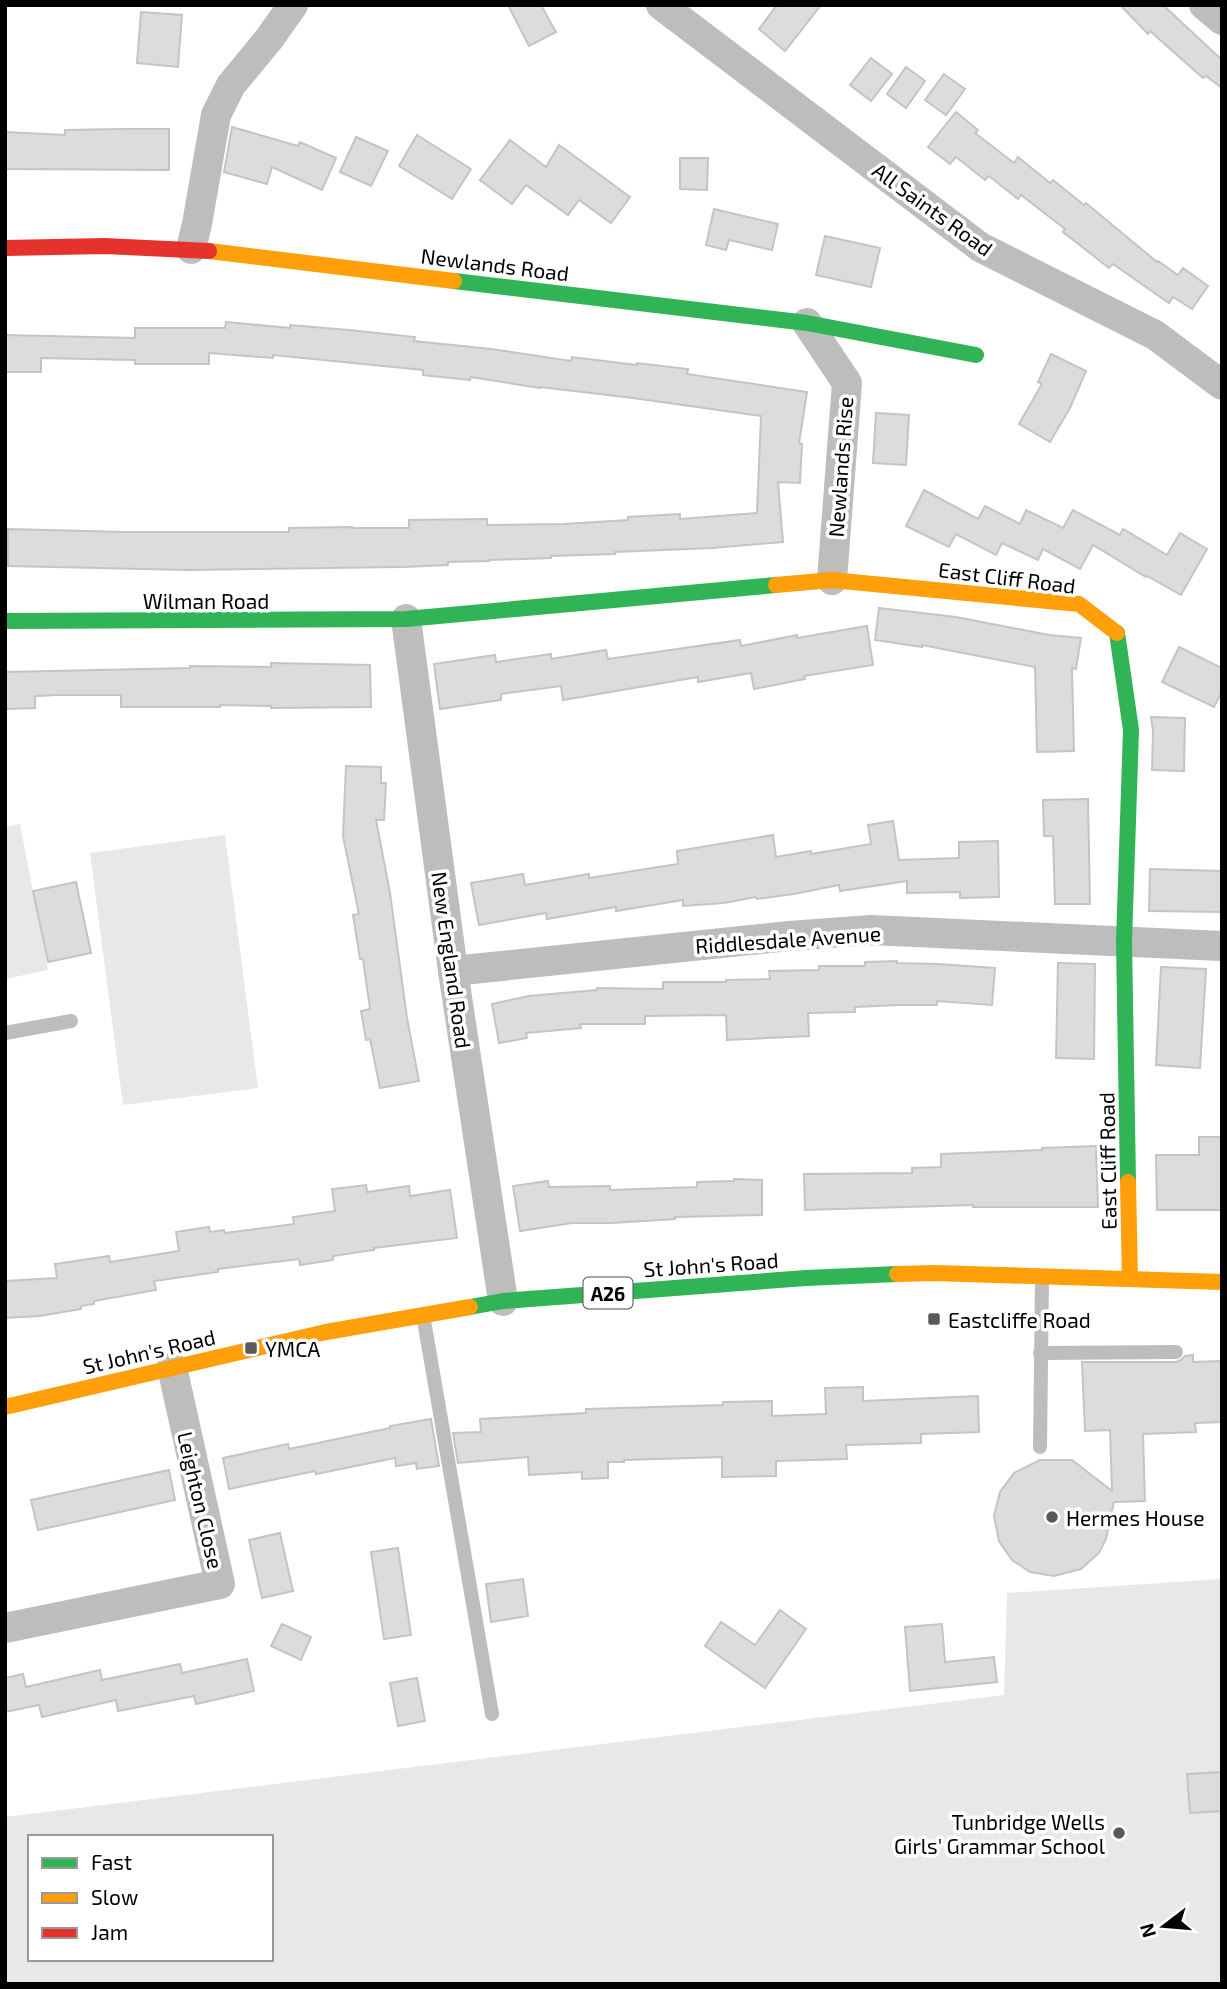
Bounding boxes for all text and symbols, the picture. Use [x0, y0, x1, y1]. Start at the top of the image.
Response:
street label: All Saints Road [868, 157, 998, 261]
street label: Newlands Road [419, 243, 571, 285]
street label: Newlands Rise [823, 396, 857, 538]
street label: East Cliff Road [937, 556, 1077, 598]
street label: Wilman Road [143, 588, 269, 613]
street label: New England Road [427, 870, 477, 1050]
street label: Riddlesdale Avenue [694, 920, 882, 958]
street label: East Cliff Road [1093, 1092, 1121, 1230]
street label: St John's Road [643, 1247, 779, 1281]
road number: A26 [584, 1278, 632, 1308]
place label: Eastcliffe Road [948, 1307, 1091, 1332]
marker: Eastcliffe Road [926, 1311, 942, 1327]
street label: St John's Road [80, 1324, 218, 1378]
place label: YMCA [265, 1336, 320, 1361]
marker: YMCA [243, 1340, 259, 1356]
street label: Leighton Close [173, 1429, 229, 1571]
place label: Hermes House [1066, 1505, 1205, 1530]
marker: Hermes House [1044, 1509, 1060, 1525]
place label: Tunbridge Wells Girls' Grammar School [894, 1809, 1106, 1858]
marker: Tunbridge Wells Girls' Grammar School [1111, 1825, 1127, 1841]
legend [28, 1835, 273, 1961]
text: Fast [91, 1849, 132, 1874]
text: Slow [91, 1884, 138, 1909]
north arrow [1129, 1891, 1199, 1961]
text: Jam [91, 1919, 128, 1944]
text: N [1134, 1921, 1160, 1941]

